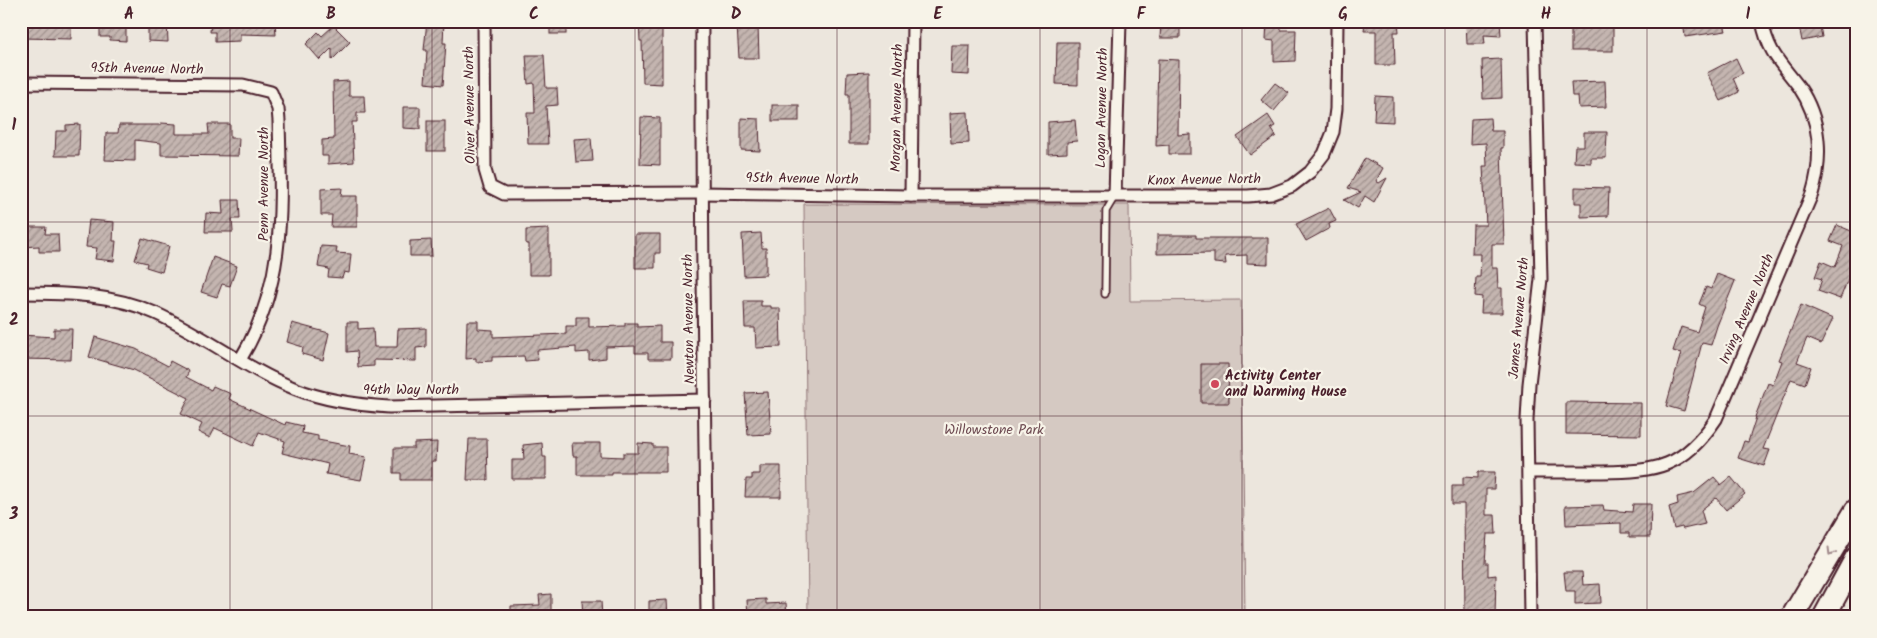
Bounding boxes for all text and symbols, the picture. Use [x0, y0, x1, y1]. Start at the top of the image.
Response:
text: A [124, 2, 134, 27]
text: B [326, 2, 336, 27]
text: C [529, 2, 539, 27]
text: D [731, 2, 742, 27]
text: E [934, 2, 944, 27]
text: F [1137, 2, 1147, 27]
text: G [1338, 2, 1348, 27]
text: H [1541, 2, 1551, 27]
text: I [1746, 2, 1751, 27]
street label: Morgan Avenue North [885, 44, 909, 172]
street label: Oliver Avenue North [458, 46, 482, 164]
street label: Logan Avenue North [1090, 48, 1114, 168]
street label: 95th Avenue North [90, 57, 204, 81]
text: 1 [12, 113, 17, 138]
street label: Penn Avenue North [253, 127, 275, 241]
street label: 95th Avenue North [745, 167, 859, 191]
street label: Knox Avenue North [1147, 168, 1261, 192]
street label: Irving Avenue North [1714, 250, 1780, 368]
street label: Newton Avenue North [677, 254, 701, 384]
street label: James Avenue North [1503, 256, 1535, 380]
text: 2 [9, 308, 19, 333]
place label: Activity Center and Warming House [1225, 365, 1347, 403]
marker: Activity Center and Warming House [1209, 378, 1221, 390]
street label: 94th Way North [363, 379, 459, 401]
park label: Willowstone Park [944, 419, 1044, 441]
text: 3 [9, 502, 19, 527]
one-way arrow [1828, 547, 1838, 556]

